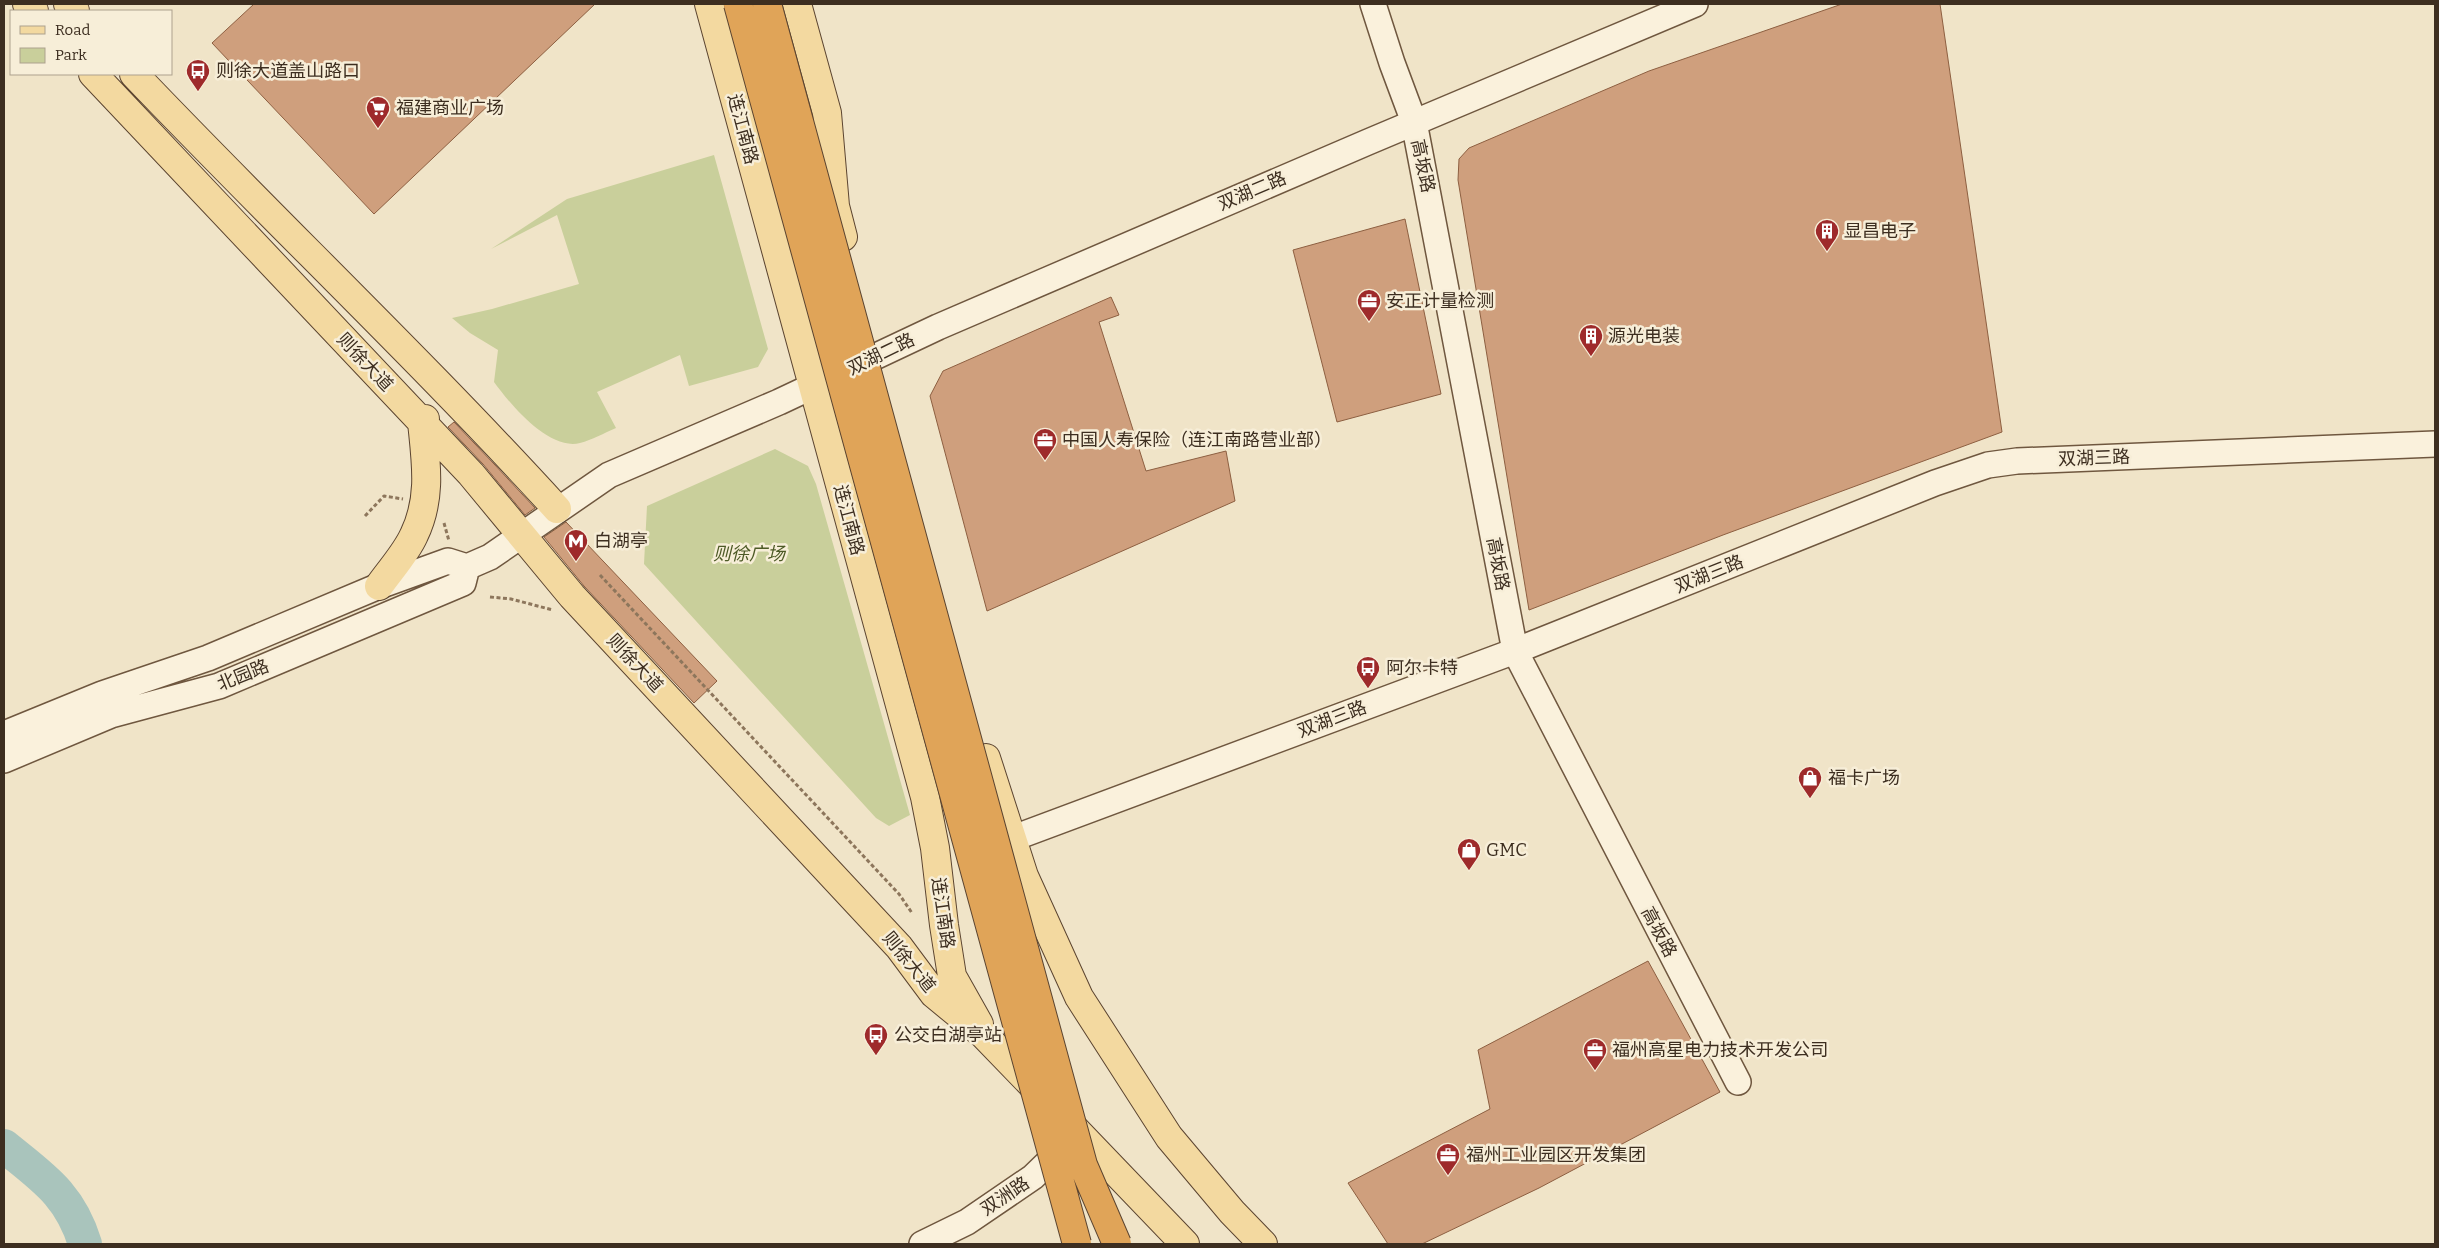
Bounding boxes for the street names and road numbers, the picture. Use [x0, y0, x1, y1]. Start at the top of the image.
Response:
street label: 连江南路 [723, 91, 763, 167]
street label: 高坂路 [1407, 137, 1439, 195]
street label: 双湖二路 [1215, 167, 1289, 215]
street label: 则徐大道 [332, 328, 398, 396]
street label: 双湖二路 [844, 328, 918, 380]
street label: 双湖三路 [2058, 446, 2130, 470]
street label: 连江南路 [829, 482, 869, 558]
street label: 高坂路 [1482, 535, 1514, 593]
street label: 双湖三路 [1672, 550, 1746, 598]
street label: 则徐大道 [602, 629, 668, 697]
street label: 北园路 [214, 655, 272, 695]
street label: 双湖三路 [1294, 696, 1370, 742]
street label: 连江南路 [927, 876, 959, 950]
street label: 高坂路 [1637, 903, 1681, 961]
street label: 则徐大道 [878, 927, 940, 997]
street label: 双洲路 [976, 1172, 1034, 1220]

